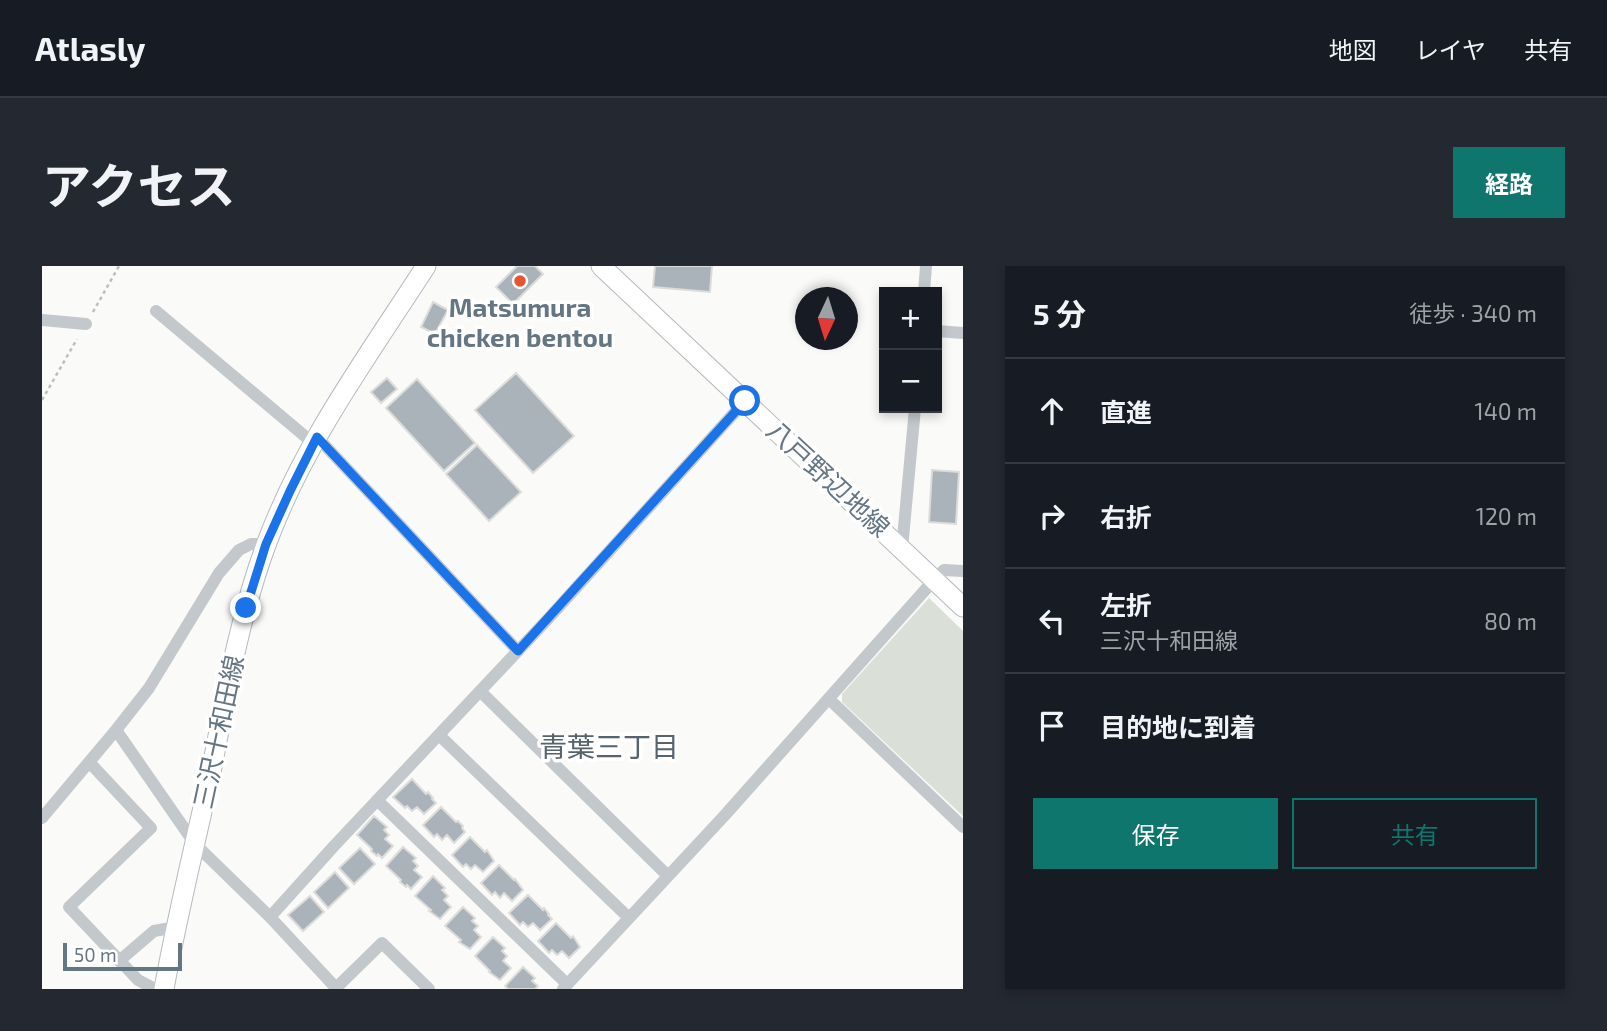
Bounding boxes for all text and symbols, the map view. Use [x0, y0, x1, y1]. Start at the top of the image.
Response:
text: Atlasly [35, 28, 145, 68]
text: 地図 [1329, 35, 1377, 64]
text: レイヤ [1415, 35, 1486, 64]
text: 共有 [1524, 35, 1572, 64]
button: 経路 [1453, 147, 1565, 218]
text: アクセス [42, 155, 236, 214]
marker: Matsumura chicken bentou [512, 273, 528, 289]
north arrow [795, 287, 858, 350]
map controls [879, 287, 942, 413]
button: + [879, 287, 942, 350]
place label: Matsumura chicken bentou [427, 291, 613, 352]
text: 5 分 [1033, 295, 1086, 331]
text: 徒歩 · 340 m [1409, 299, 1537, 327]
button: − [879, 350, 942, 413]
route start [729, 385, 760, 416]
icon: ahead [1033, 392, 1071, 430]
text: 直進 [1100, 396, 1152, 427]
text: 140 m [1475, 397, 1537, 425]
street label: 八戸野辺地線 [761, 413, 897, 542]
icon: right [1033, 497, 1071, 535]
text: 右折 [1100, 501, 1152, 532]
text: 120 m [1476, 502, 1537, 530]
text: 左折 [1100, 589, 1152, 620]
route end [230, 592, 261, 623]
icon: left [1033, 602, 1071, 640]
text: 80 m [1484, 607, 1537, 635]
text: 三沢十和田線 [1100, 626, 1238, 654]
street label: 三沢十和田線 [186, 652, 249, 811]
icon: arrive [1033, 707, 1071, 745]
text: 目的地に到着 [1100, 711, 1256, 742]
district label: 青葉三丁目 [539, 729, 679, 763]
button: 保存 [1033, 798, 1278, 869]
button: 共有 [1292, 798, 1537, 869]
scale bar [63, 940, 182, 972]
text: 50 m [74, 943, 117, 966]

